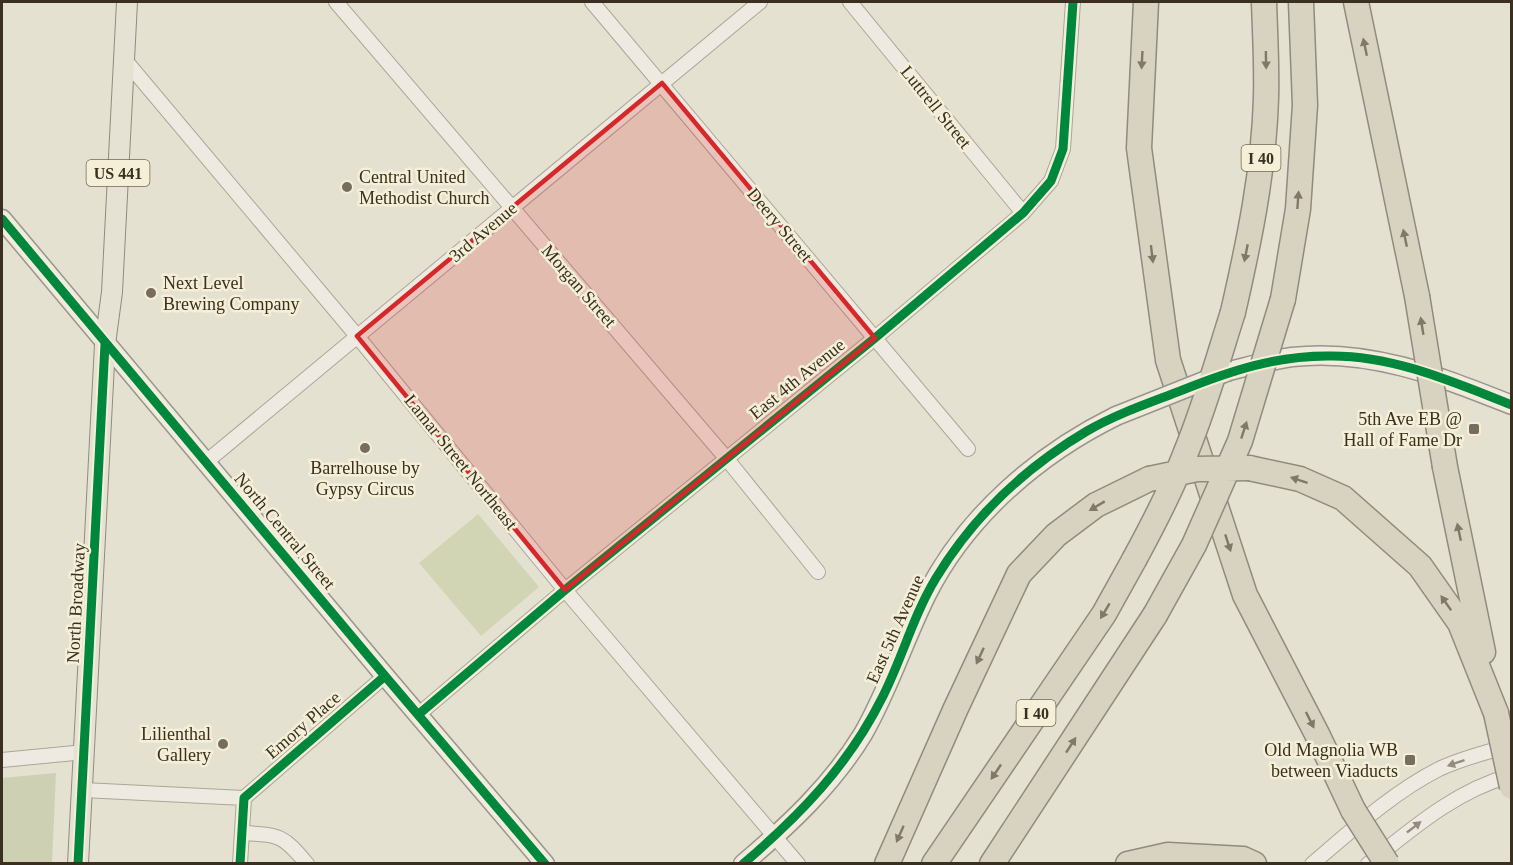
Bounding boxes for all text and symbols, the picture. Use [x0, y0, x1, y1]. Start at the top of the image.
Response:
one-way arrow [1360, 38, 1369, 57]
one-way arrow [1137, 50, 1146, 69]
one-way arrow [1261, 50, 1271, 69]
street label: Luttrell Street [897, 62, 975, 152]
road number: I 40 [1242, 145, 1280, 171]
road number: US 441 [86, 160, 150, 186]
place label: Central United Methodist Church [359, 167, 490, 208]
marker: Central United Methodist Church [340, 180, 354, 194]
street label: Deery Street [743, 184, 817, 266]
one-way arrow [1294, 191, 1303, 210]
street label: 3rd Avenue [445, 198, 521, 266]
one-way arrow [1400, 229, 1409, 248]
street label: Morgan Street [538, 241, 620, 331]
one-way arrow [1241, 244, 1250, 263]
one-way arrow [1148, 245, 1157, 264]
place label: Next Level Brewing Company [163, 273, 300, 314]
marker: Next Level Brewing Company [144, 286, 158, 300]
one-way arrow [1417, 317, 1426, 336]
street label: East 4th Avenue [745, 335, 849, 423]
street label: Lamar Street Northeast [400, 390, 522, 534]
place label: 5th Ave EB @ Hall of Fame Dr [1344, 409, 1462, 450]
one-way arrow [1240, 421, 1249, 439]
marker: 5th Ave EB @ Hall of Fame Dr [1467, 422, 1481, 436]
marker: Barrelhouse by Gypsy Circus [358, 441, 372, 455]
place label: Barrelhouse by Gypsy Circus [310, 458, 420, 499]
street label: North Central Street [230, 469, 340, 593]
one-way arrow [1290, 475, 1308, 484]
one-way arrow [1089, 500, 1105, 511]
one-way arrow [1454, 522, 1463, 541]
one-way arrow [1224, 534, 1233, 552]
street label: North Broadway [63, 542, 89, 664]
street label: East 5th Avenue [862, 572, 928, 686]
one-way arrow [1440, 595, 1452, 611]
one-way arrow [1100, 603, 1111, 619]
one-way arrow [975, 647, 985, 665]
street label: Emory Place [262, 687, 344, 763]
road number: I 40 [1016, 700, 1056, 726]
one-way arrow [1305, 711, 1315, 728]
place label: Lilienthal Gallery [141, 724, 211, 765]
marker: Lilienthal Gallery [216, 737, 230, 751]
one-way arrow [1065, 737, 1076, 753]
place label: Old Magnolia WB between Viaducts [1264, 740, 1398, 781]
marker: Old Magnolia WB between Viaducts [1403, 753, 1417, 767]
one-way arrow [1447, 758, 1465, 768]
one-way arrow [990, 764, 1002, 780]
one-way arrow [1406, 822, 1421, 834]
one-way arrow [895, 825, 905, 843]

